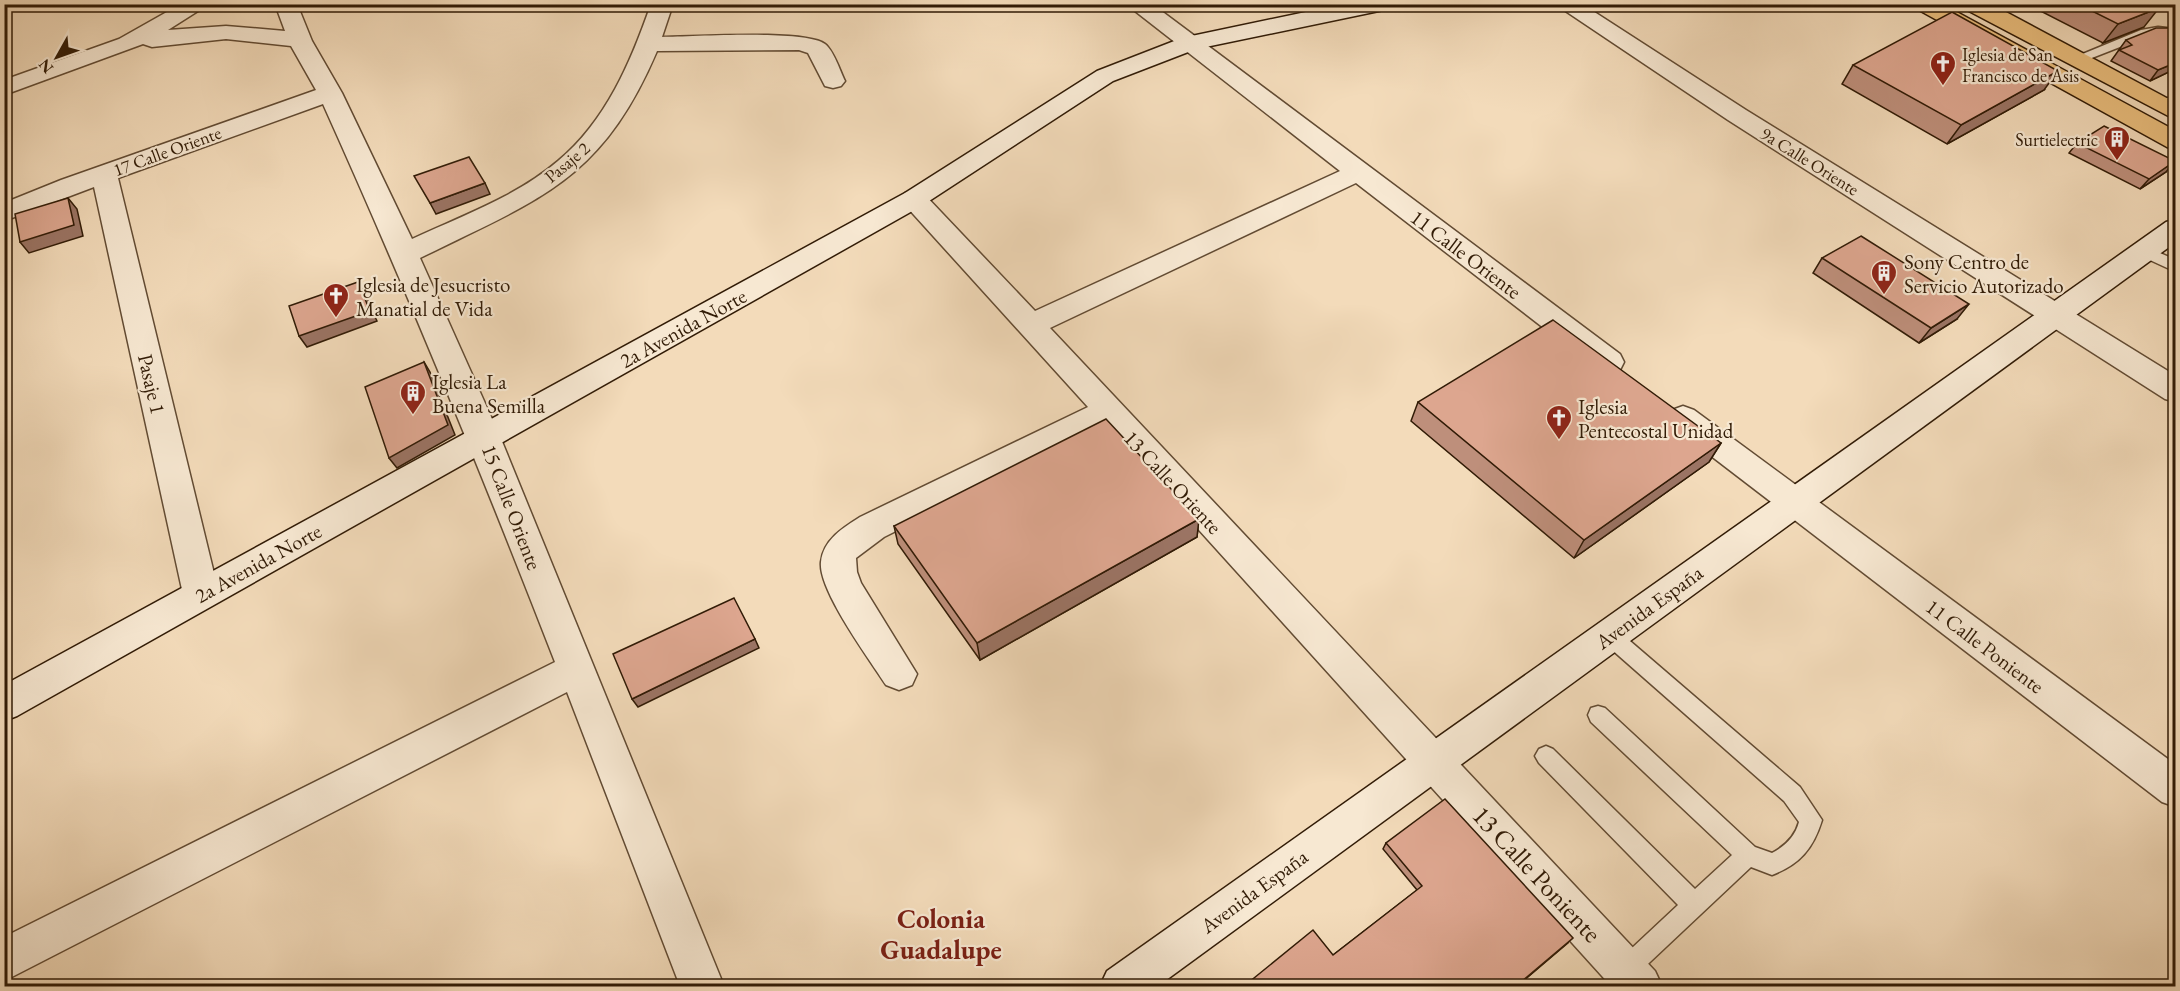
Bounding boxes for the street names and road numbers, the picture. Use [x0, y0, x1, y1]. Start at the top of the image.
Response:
street label: 17 Calle Oriente [110, 121, 224, 181]
street label: 9a Calle Oriente [1756, 122, 1864, 200]
street label: Pasaje 2 [540, 136, 595, 188]
street label: 11 Calle Oriente [1405, 203, 1527, 305]
street label: 2a Avenida Norte [615, 282, 751, 374]
street label: Pasaje 1 [132, 351, 172, 417]
street label: 13 Calle Oriente [1118, 424, 1228, 540]
street label: 15 Calle Oriente [476, 440, 548, 574]
street label: 2a Avenida Norte [190, 517, 326, 609]
street label: Avenida España [1589, 559, 1709, 656]
street label: 11 Calle Poniente [1920, 593, 2050, 699]
street label: 13 Calle Poniente [1465, 798, 1609, 950]
street label: Avenida España [1194, 843, 1314, 940]

